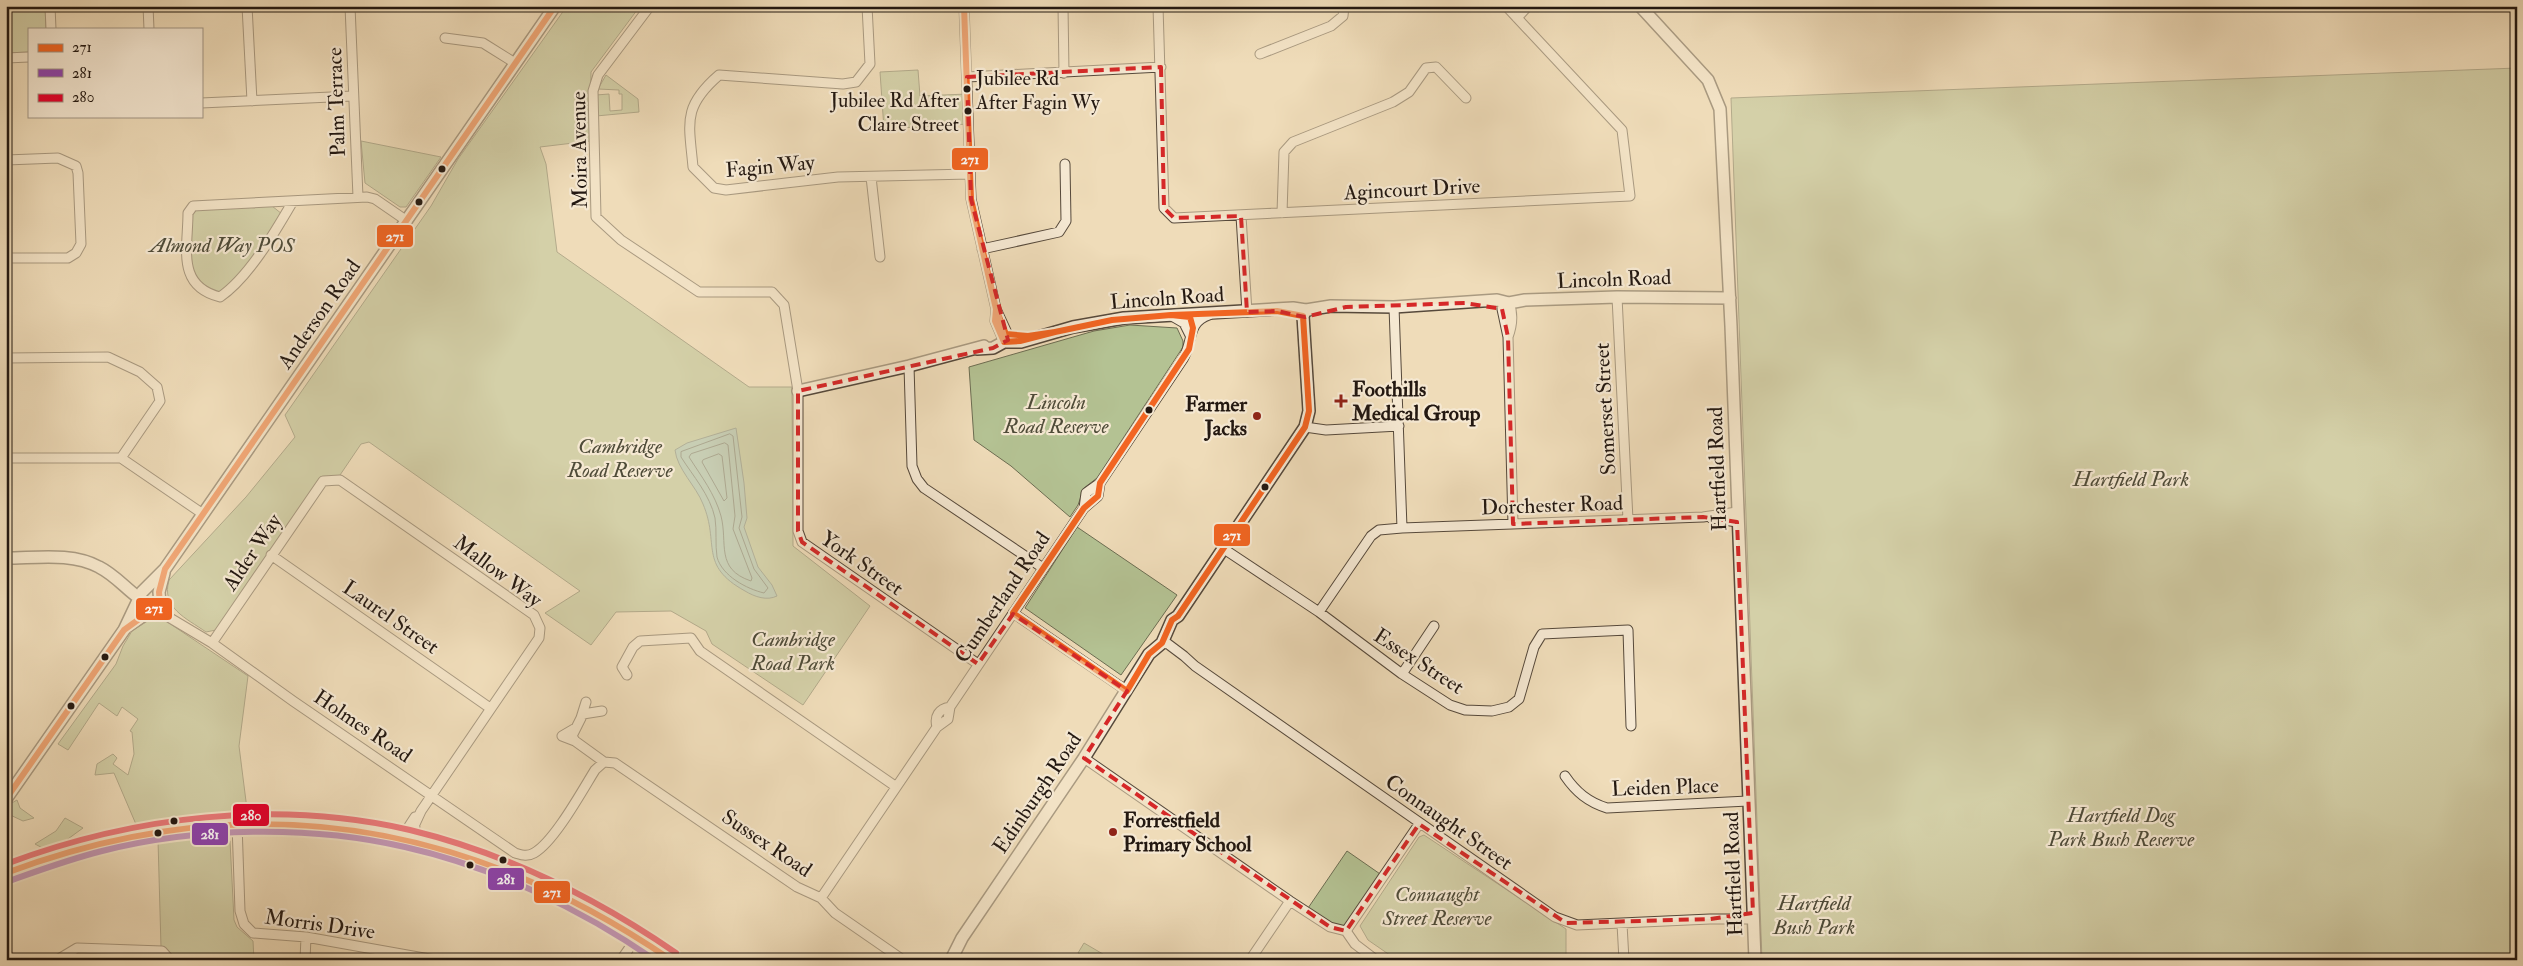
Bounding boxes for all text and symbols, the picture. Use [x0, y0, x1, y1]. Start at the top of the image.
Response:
legend [28, 28, 202, 118]
text: 271 [72, 38, 92, 57]
street label: Palm Terrace [321, 46, 352, 157]
text: 281 [72, 64, 92, 83]
place label: Jubilee Rd After Fagin Wy [975, 66, 1101, 115]
marker: Jubilee Rd After Fagin Wy [962, 84, 972, 94]
text: 280 [72, 88, 94, 107]
place label: Jubilee Rd After Claire Street [829, 88, 960, 137]
street label: Moira Avenue [565, 91, 594, 209]
marker: Jubilee Rd After Claire Street [963, 106, 973, 116]
line badge: 271 [951, 147, 989, 171]
street label: Fagin Way [724, 149, 817, 184]
text: 271 [961, 151, 979, 168]
unlabelled marker [437, 164, 447, 174]
street label: Agincourt Drive [1342, 172, 1481, 207]
unlabelled marker [414, 197, 424, 207]
line badge: 271 [376, 224, 414, 248]
text: 271 [386, 228, 404, 245]
park label: Almond Way POS [148, 232, 295, 259]
street label: Anderson Road [271, 254, 367, 375]
street label: Lincoln Road [1556, 264, 1672, 295]
street label: Lincoln Road [1109, 281, 1226, 316]
street label: Somerset Street [1589, 342, 1622, 476]
place label: Foothills Medical Group [1351, 376, 1481, 427]
park label: Lincoln Road Reserve [1002, 389, 1110, 440]
place label: Farmer Jacks [1185, 391, 1248, 442]
marker: Foothills Medical Group [1334, 394, 1348, 408]
unlabelled marker [1144, 405, 1154, 415]
street label: Hartfield Road [1702, 406, 1733, 532]
marker: Farmer Jacks [1251, 410, 1263, 422]
park label: Cambridge Road Reserve [566, 433, 674, 484]
park label: Hartfield Park [2072, 466, 2189, 493]
unlabelled marker [1260, 482, 1270, 492]
street label: Dorchester Road [1481, 490, 1624, 521]
street label: Alder Way [216, 508, 288, 597]
line badge: 271 [1213, 523, 1251, 547]
street label: York Street [815, 525, 909, 602]
street label: Cumberland Road [949, 526, 1057, 668]
text: 271 [1223, 527, 1241, 544]
street label: Mallow Way [448, 529, 548, 614]
street label: Laurel Street [337, 574, 444, 661]
line badge: 271 [135, 597, 173, 621]
text: 271 [145, 600, 163, 617]
street label: Essex Street [1368, 622, 1469, 701]
park label: Cambridge Road Park [750, 626, 836, 677]
unlabelled marker [100, 652, 110, 662]
street label: Holmes Road [308, 684, 418, 770]
unlabelled marker [66, 701, 76, 711]
street label: Edinburgh Road [987, 727, 1088, 859]
street label: Connaught Street [1380, 768, 1518, 877]
street label: Leiden Place [1611, 772, 1719, 803]
park label: Hartfield Dog Park Bush Reserve [2047, 802, 2195, 853]
line badge: 280 [232, 803, 270, 827]
street label: Sussex Road [716, 803, 818, 884]
text: 280 [241, 807, 261, 824]
place label: Forrestfield Primary School [1123, 807, 1252, 858]
street label: Hartfield Road [1718, 811, 1749, 937]
unlabelled marker [169, 816, 179, 826]
line badge: 281 [191, 822, 229, 846]
text: 281 [201, 826, 219, 843]
marker: Forrestfield Primary School [1107, 826, 1119, 838]
unlabelled marker [153, 828, 163, 838]
unlabelled marker [498, 855, 508, 865]
unlabelled marker [465, 860, 475, 870]
line badge: 281 [487, 867, 525, 891]
text: 281 [497, 871, 515, 888]
line badge: 271 [533, 880, 571, 904]
park label: Connaught Street Reserve [1381, 881, 1493, 932]
text: 271 [543, 884, 561, 901]
park label: Hartfield Bush Park [1772, 890, 1855, 941]
street label: Morris Drive [263, 903, 377, 946]

